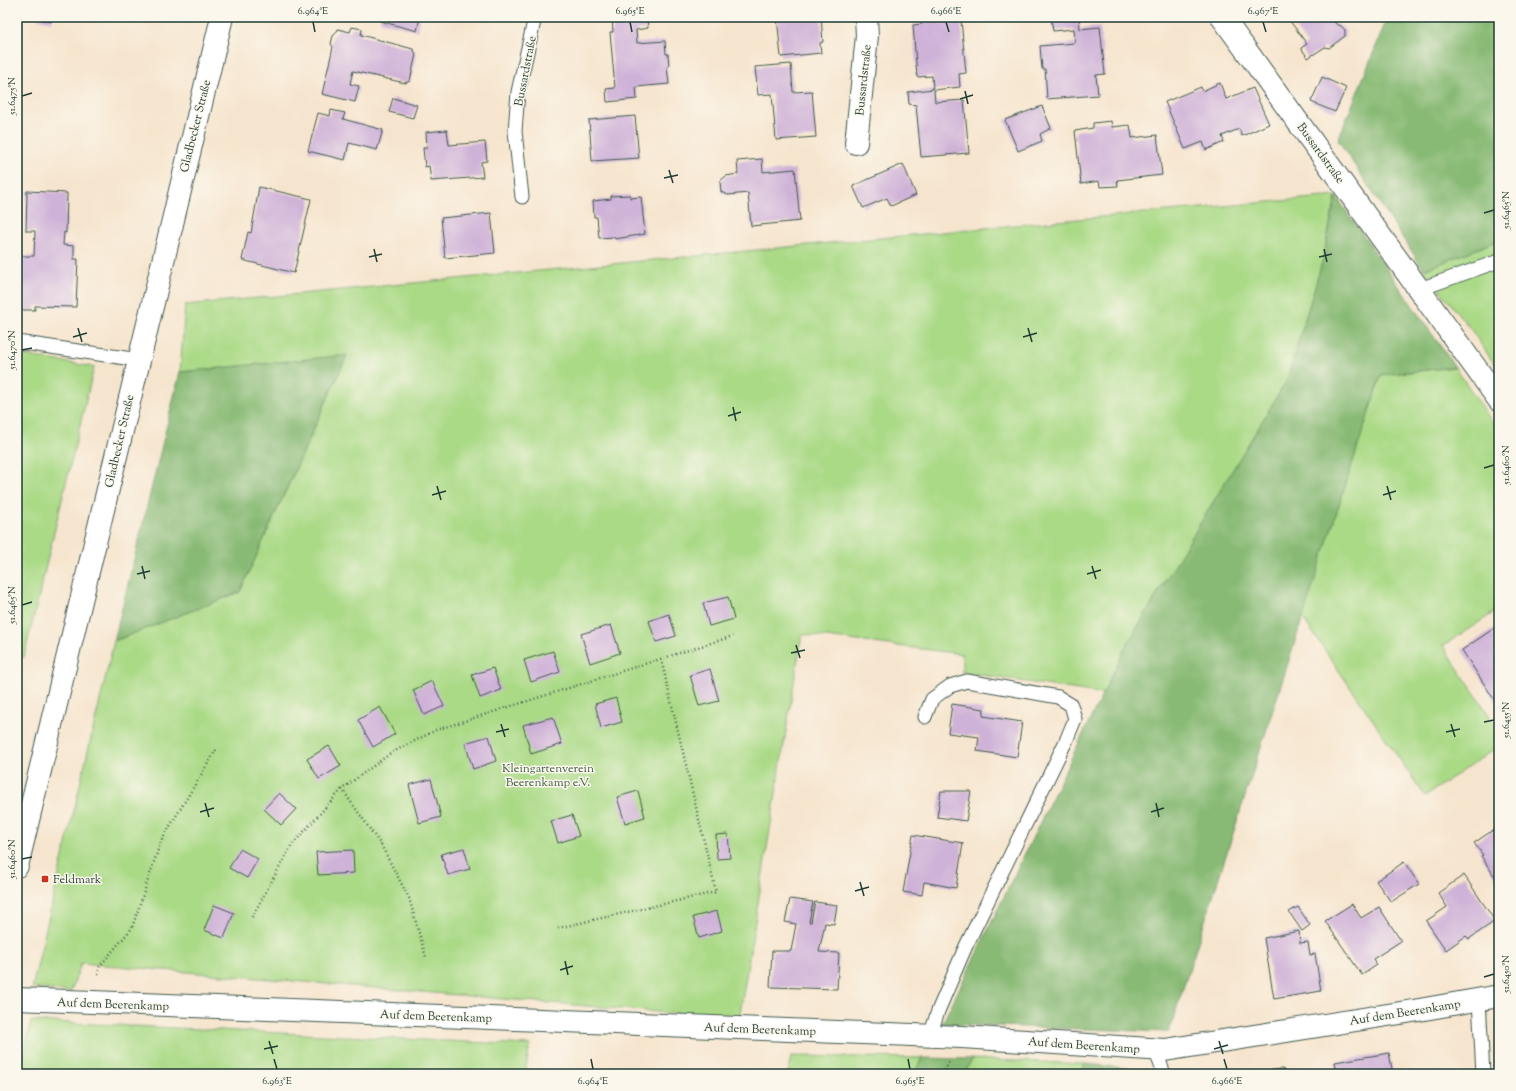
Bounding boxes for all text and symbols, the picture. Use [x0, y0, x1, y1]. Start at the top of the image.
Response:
text: 6.964°E [298, 4, 328, 19]
text: 6.965°E [616, 4, 644, 19]
text: 6.966°E [931, 4, 961, 19]
text: 6.967°E [1248, 4, 1278, 19]
street label: Bussardstraße [510, 34, 542, 108]
street label: Bussardstraße [851, 43, 877, 117]
text: 51.6475°N [5, 77, 20, 116]
street label: Gladbecker Straße [176, 78, 216, 175]
street label: Bussardstraße [1292, 119, 1349, 188]
text: 51.6465°N [1499, 191, 1514, 230]
text: 51.6470°N [5, 330, 20, 371]
street label: Gladbecker Straße [101, 392, 140, 490]
text: 51.6460°N [1499, 445, 1514, 486]
text: 51.6465°N [5, 586, 20, 625]
text: 51.6455°N [1499, 702, 1514, 739]
park label: Kleingartenverein Beerenkamp e.V. [502, 760, 594, 792]
text: 51.6460°N [5, 839, 20, 880]
place label: Feldmark [53, 871, 102, 889]
marker: Feldmark [40, 874, 50, 884]
text: 51.6450°N [1499, 955, 1514, 994]
street label: Auf dem Beerenkamp [57, 994, 170, 1016]
street label: Auf dem Beerenkamp [1348, 995, 1462, 1031]
street label: Auf dem Beerenkamp [380, 1006, 493, 1028]
street label: Auf dem Beerenkamp [704, 1019, 817, 1041]
street label: Auf dem Beerenkamp [1027, 1033, 1141, 1059]
text: 6.963°E [262, 1074, 292, 1089]
text: 6.964°E [578, 1074, 608, 1089]
text: 6.965°E [896, 1074, 924, 1089]
text: 6.966°E [1212, 1074, 1242, 1089]

